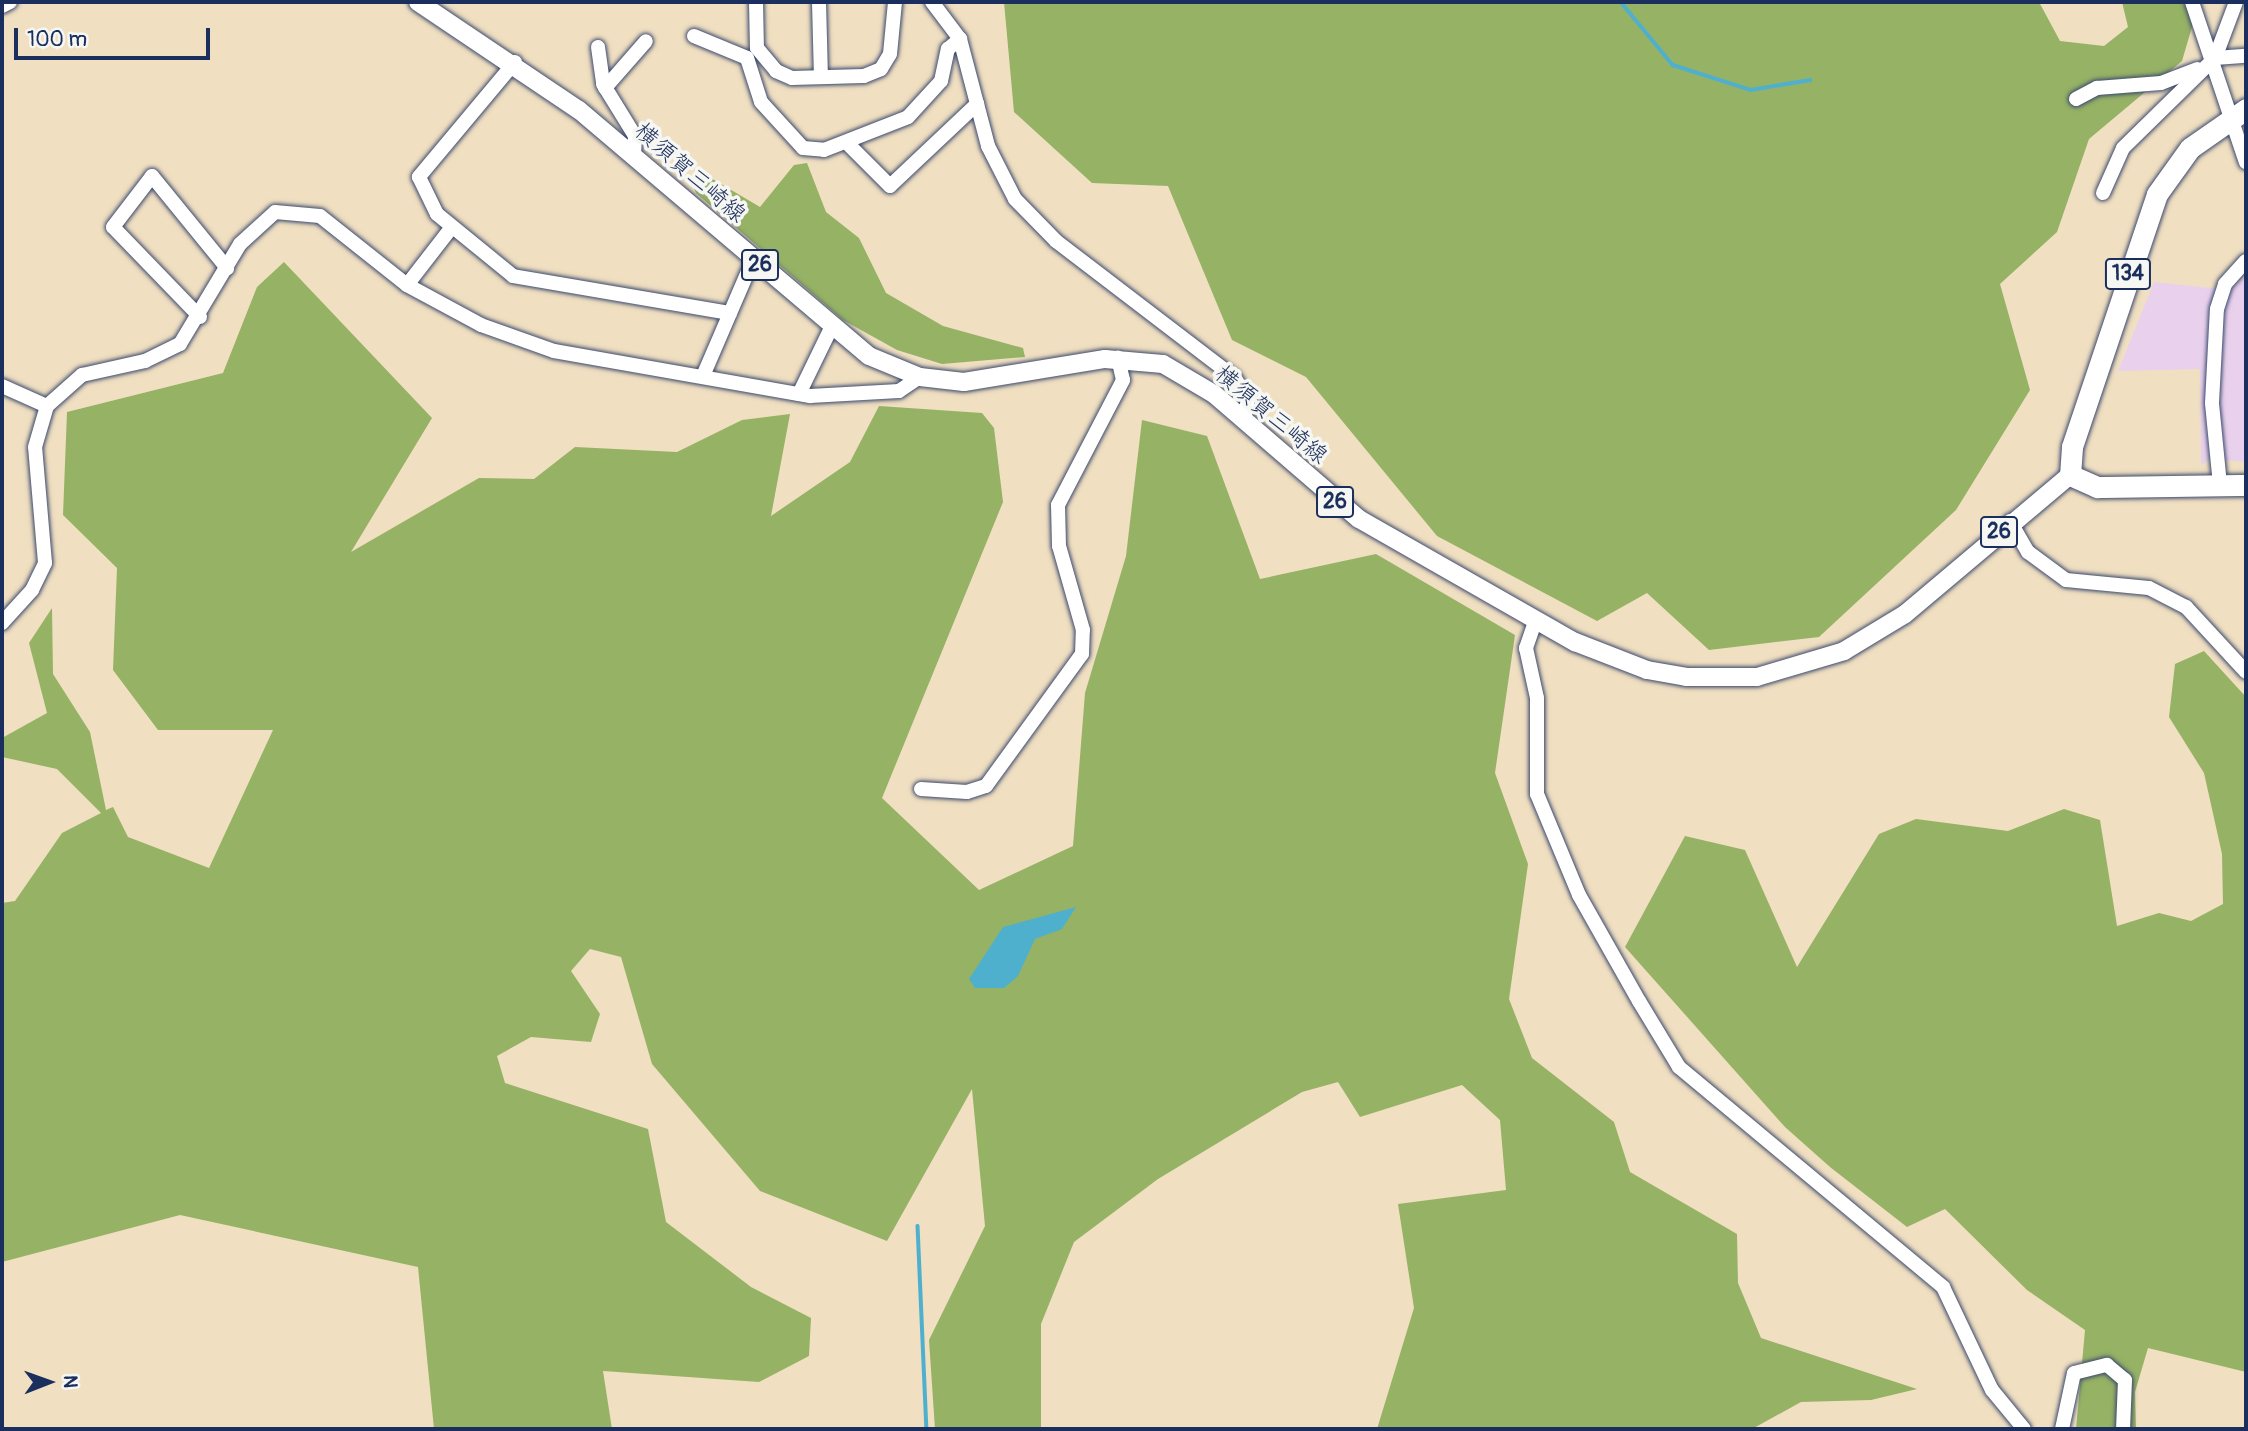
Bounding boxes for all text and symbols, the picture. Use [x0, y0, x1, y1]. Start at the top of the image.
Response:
scale bar [18, 14, 214, 58]
text: 100 m [27, 26, 87, 53]
street label: 横須賀三崎線 [629, 117, 751, 229]
road number: 26 [741, 247, 779, 282]
road number: 134 [2104, 256, 2152, 292]
street label: 横須賀三崎線 [1209, 360, 1333, 470]
road number: 26 [1316, 484, 1354, 520]
road number: 26 [1980, 514, 2018, 550]
north arrow [14, 1347, 84, 1417]
text: N [58, 1375, 82, 1388]

